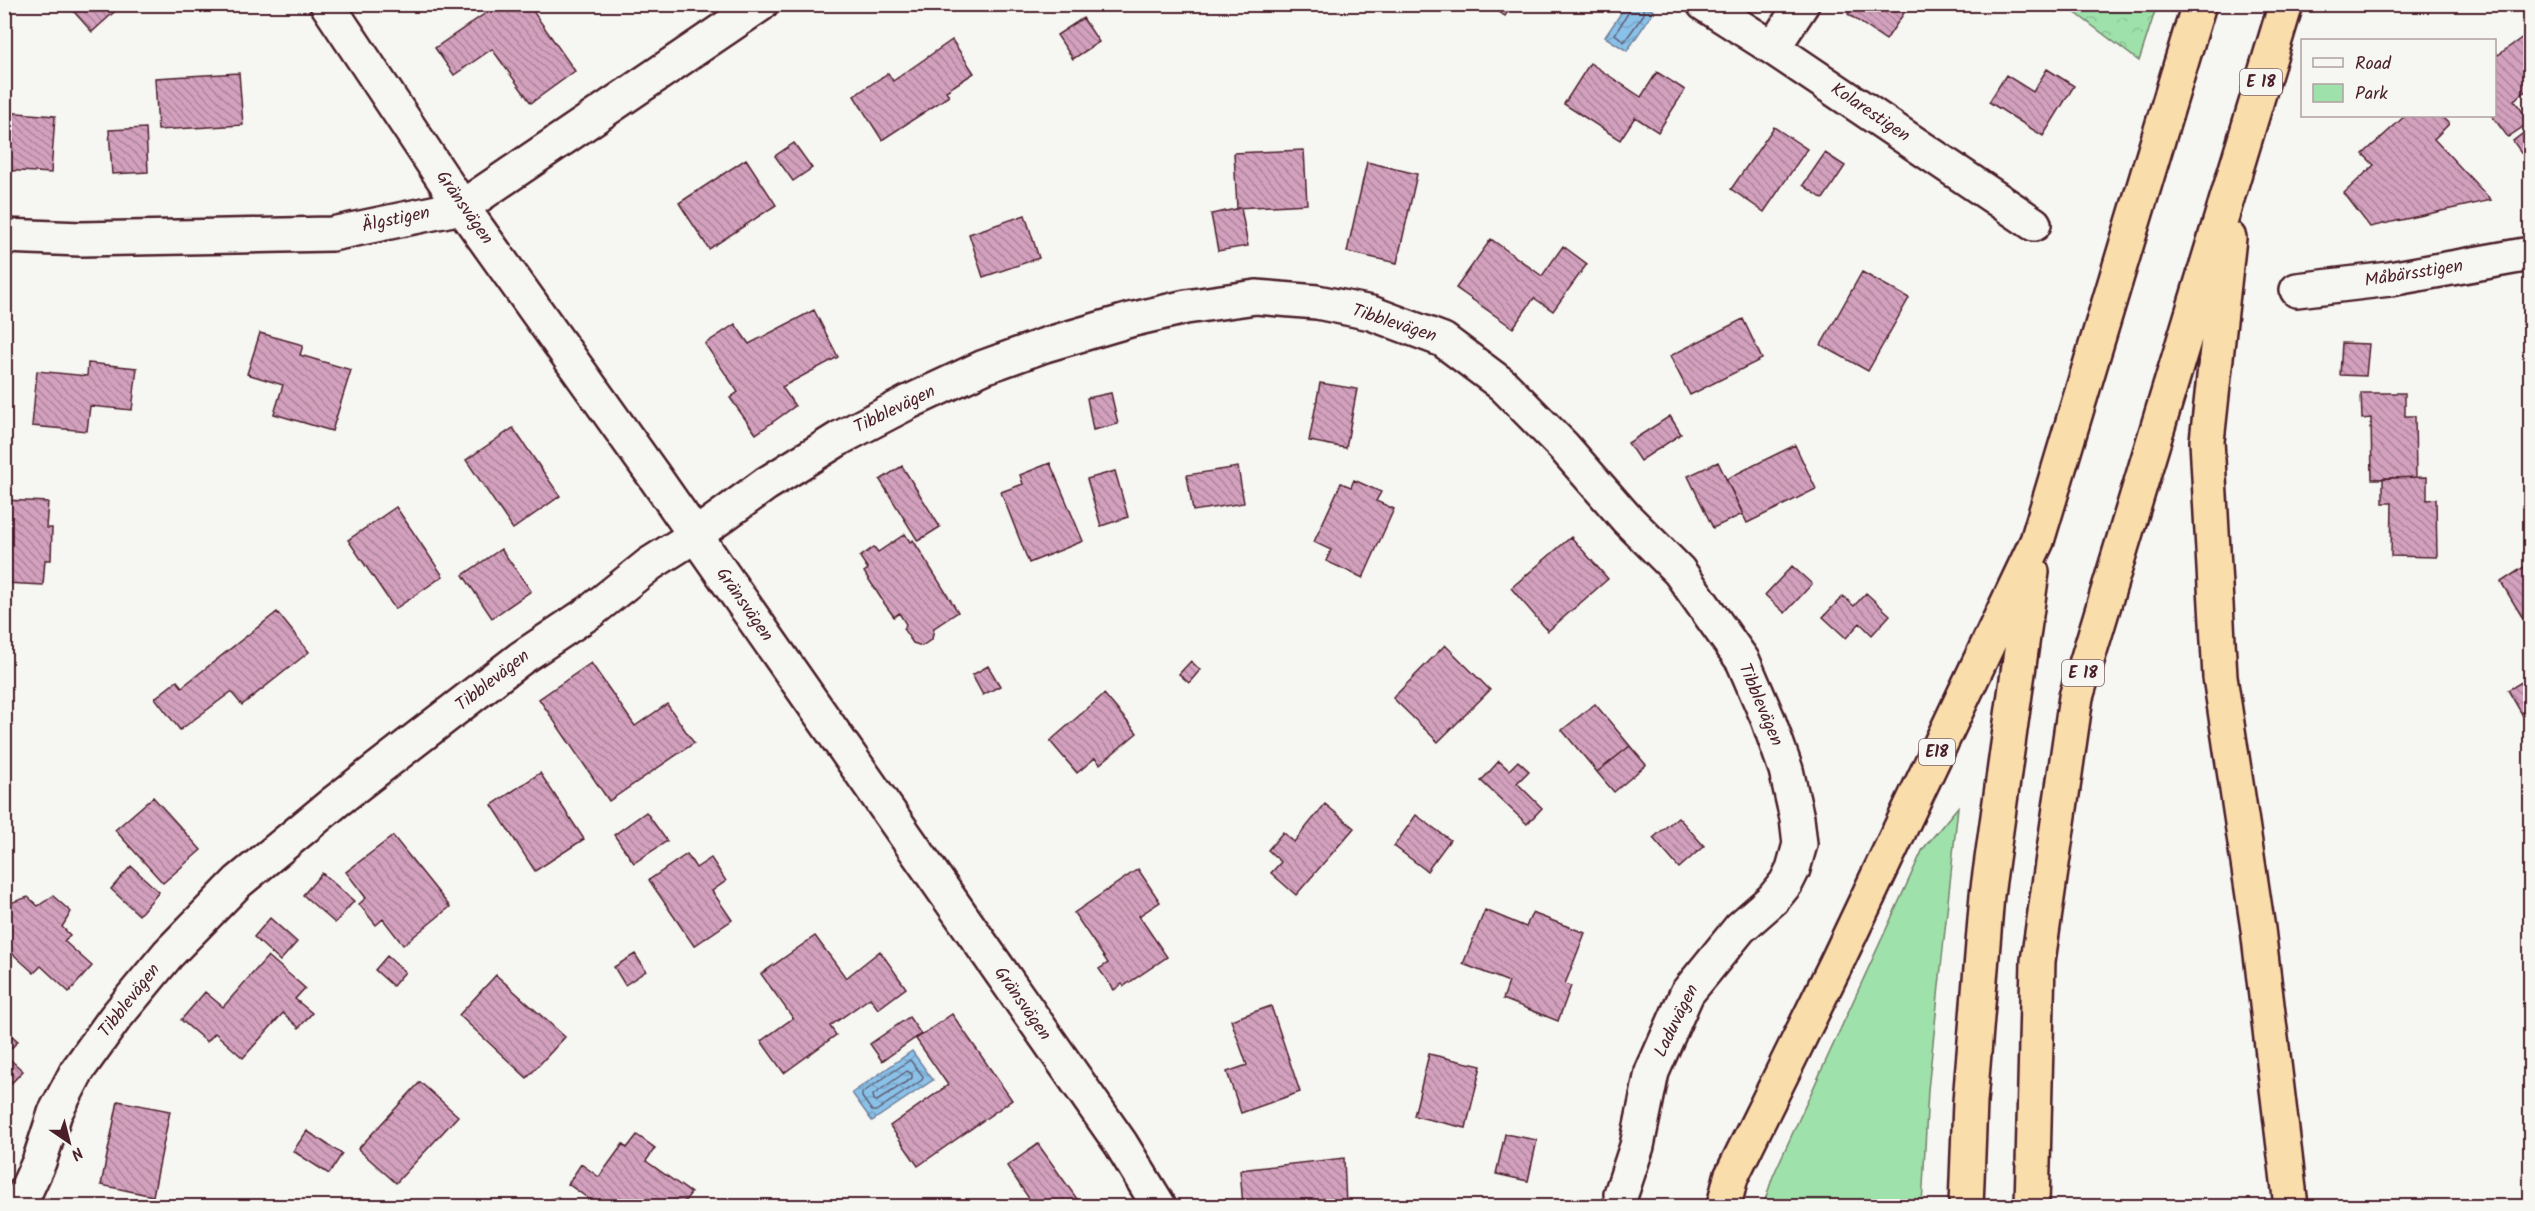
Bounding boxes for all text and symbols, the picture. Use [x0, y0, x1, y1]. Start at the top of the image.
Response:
legend [2301, 39, 2496, 117]
text: Road [2355, 50, 2392, 79]
road number: E 18 [2240, 69, 2282, 95]
street label: Kolarestigen [1824, 76, 1916, 150]
text: Park [2355, 80, 2388, 109]
street label: Gränsvägen [428, 165, 500, 251]
street label: Älgstigen [359, 199, 433, 241]
street label: Måbärsstigen [2363, 252, 2465, 296]
street label: Tibblevägen [1348, 297, 1440, 351]
street label: Tibblevägen [849, 378, 941, 442]
street label: Gränsvägen [708, 562, 780, 648]
street label: Tibblevägen [450, 643, 536, 719]
street label: Tibblevägen [1730, 659, 1790, 751]
road number: E 18 [2062, 660, 2104, 686]
road number: E18 [1919, 739, 1955, 765]
street label: Tibblevägen [92, 958, 168, 1044]
street label: Gränsvägen [986, 961, 1058, 1047]
street label: Laduvägen [1647, 979, 1707, 1063]
north arrow [39, 1112, 99, 1172]
text: N [65, 1140, 88, 1166]

